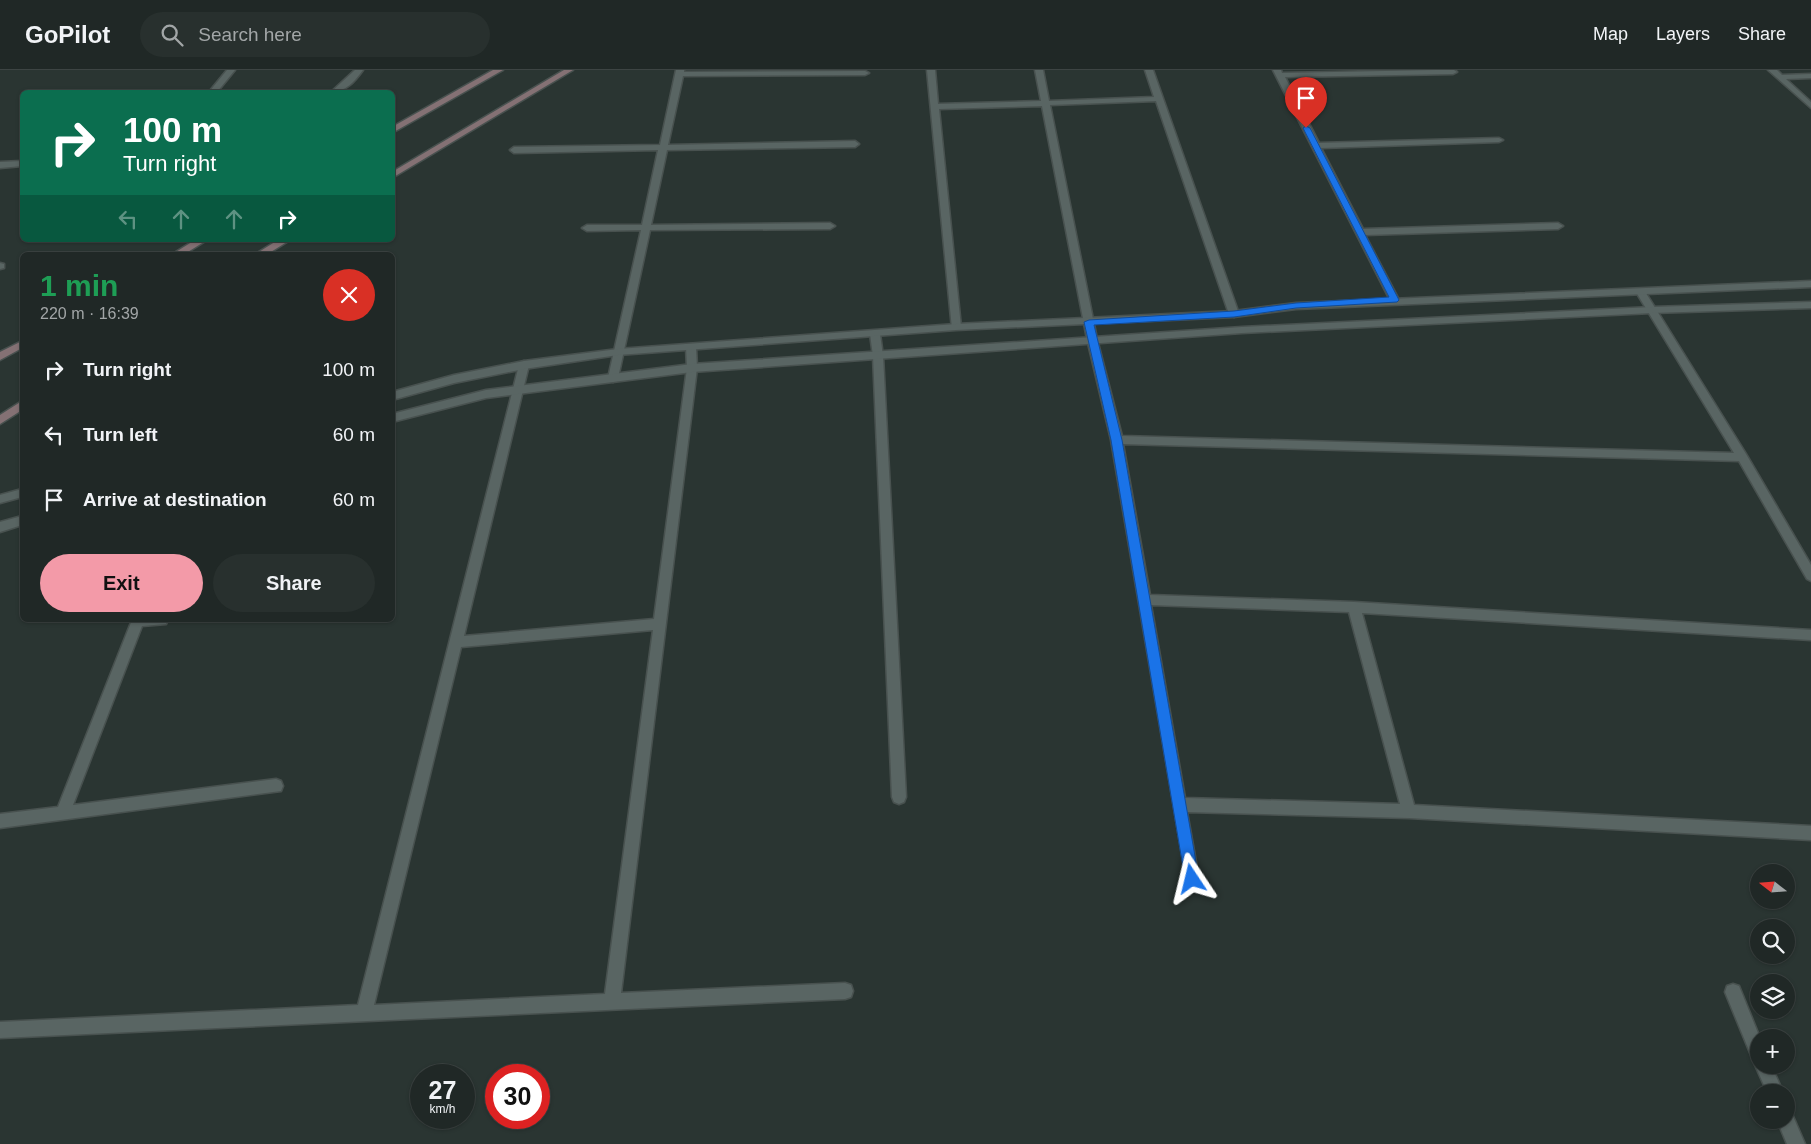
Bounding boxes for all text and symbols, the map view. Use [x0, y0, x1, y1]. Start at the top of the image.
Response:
search box [140, 12, 490, 57]
text: GoPilot [25, 21, 110, 48]
icon: search [158, 21, 186, 49]
text: Search here [198, 24, 302, 45]
text: Map [1593, 24, 1628, 44]
text: Layers [1656, 24, 1710, 44]
text: Share [1738, 24, 1786, 44]
pin [1285, 77, 1327, 128]
icon: arrive [1292, 84, 1320, 112]
icon: right [40, 110, 105, 175]
text: 100 m [123, 110, 222, 149]
text: Turn right [123, 151, 216, 176]
icon: left [114, 205, 142, 233]
icon: ahead [167, 205, 195, 233]
icon: ahead [220, 205, 248, 233]
icon: right [273, 205, 301, 233]
text: 1 min [40, 269, 118, 302]
button: close [323, 269, 375, 321]
text: 220 m · 16:39 [40, 305, 139, 322]
icon: right [40, 356, 68, 384]
text: Turn right [83, 359, 171, 380]
text: 100 m [322, 359, 375, 380]
icon: left [40, 421, 68, 449]
text: Turn left [83, 424, 158, 445]
text: 60 m [333, 424, 375, 445]
icon: arrive [40, 486, 68, 514]
text: Arrive at destination [83, 489, 267, 510]
text: 60 m [333, 489, 375, 510]
button: Exit [40, 554, 203, 612]
button: Share [213, 554, 375, 612]
position arrow [1165, 852, 1217, 904]
north arrow [1750, 864, 1795, 909]
map controls [1750, 864, 1795, 1129]
button: search [1750, 919, 1795, 964]
button: layers [1750, 974, 1795, 1019]
button: + [1750, 1029, 1795, 1074]
speed limit sign: 30 [485, 1064, 550, 1129]
text: 27 [429, 1076, 456, 1104]
button: − [1750, 1084, 1795, 1129]
text: km/h [429, 1102, 456, 1116]

